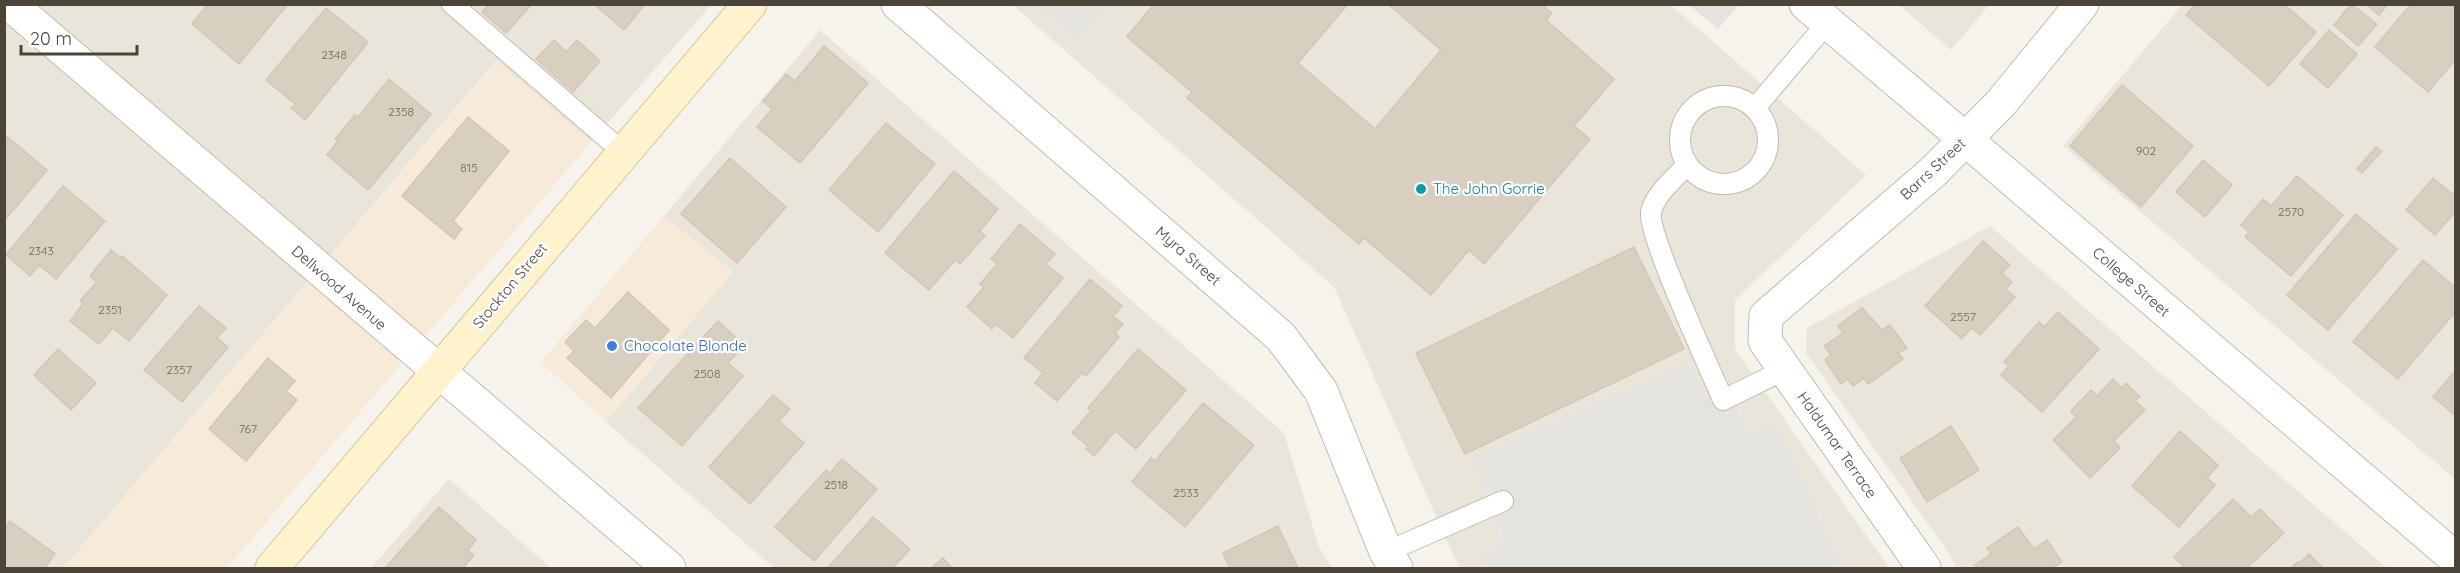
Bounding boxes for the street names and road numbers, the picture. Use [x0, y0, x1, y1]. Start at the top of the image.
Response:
street label: Barrs Street [1896, 134, 1969, 204]
street label: Myra Street [1152, 222, 1225, 289]
street label: Stockton Street [468, 239, 551, 332]
street label: Dellwood Avenue [288, 241, 391, 334]
street label: College Street [2089, 243, 2174, 320]
street label: Haldumar Terrace [1793, 388, 1881, 502]

